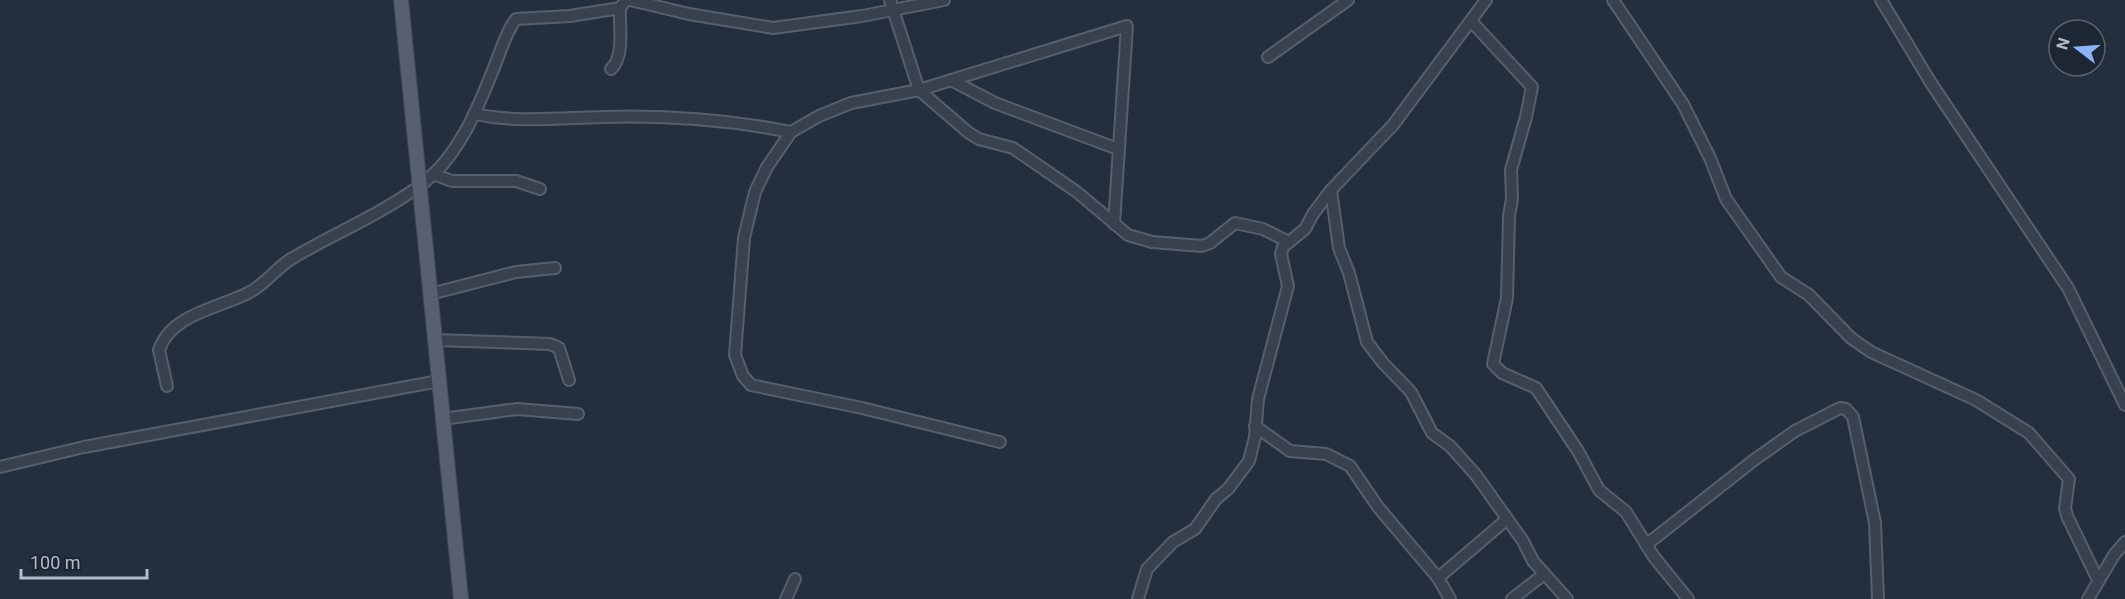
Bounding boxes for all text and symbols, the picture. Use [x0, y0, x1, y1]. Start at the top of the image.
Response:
north arrow [2047, 18, 2107, 78]
text: N [2052, 36, 2074, 52]
scale bar [21, 542, 147, 580]
text: 100 m [30, 552, 81, 573]

